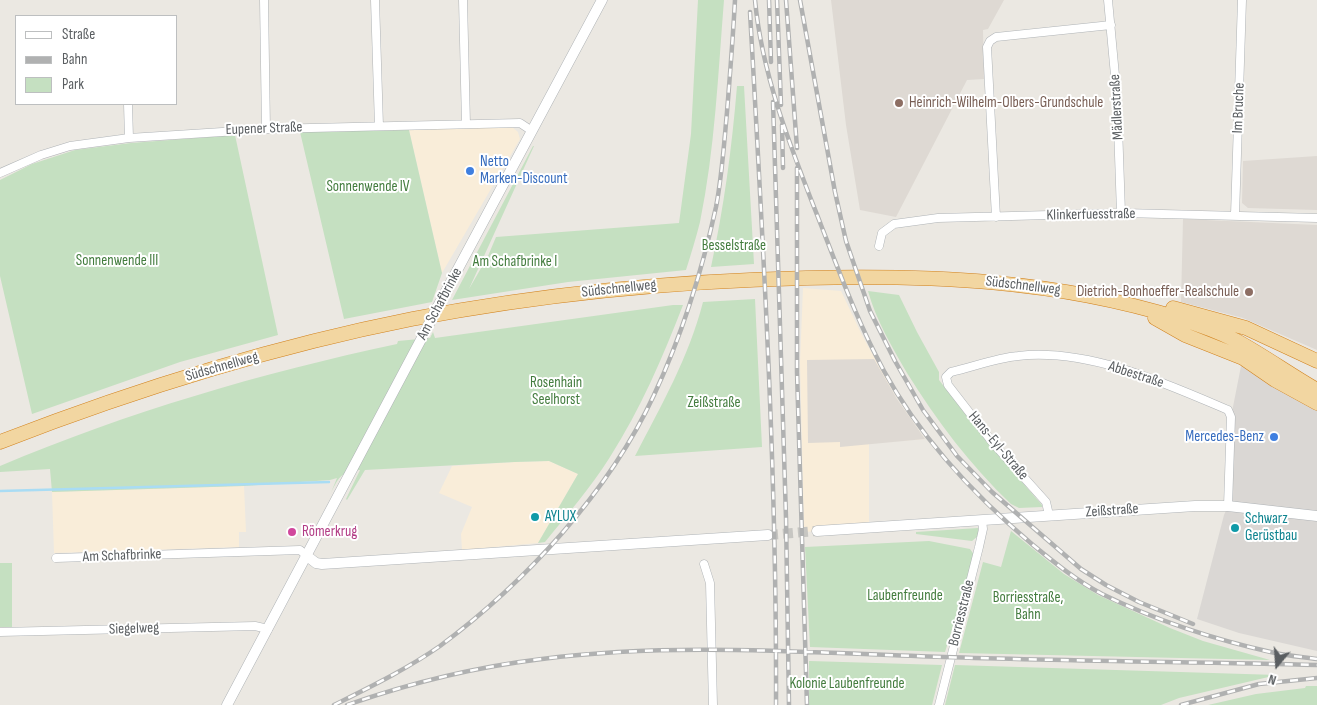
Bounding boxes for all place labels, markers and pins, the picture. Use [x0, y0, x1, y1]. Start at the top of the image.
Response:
place label: Heinrich-Wilhelm-Olbers-Grundschule [909, 94, 1103, 112]
marker: Heinrich-Wilhelm-Olbers-Grundschule [893, 97, 905, 109]
place label: Netto Marken-Discount [480, 153, 568, 188]
marker: Netto Marken-Discount [464, 165, 476, 177]
place label: Dietrich-Bonhoeffer-Realschule [1077, 283, 1239, 301]
marker: Dietrich-Bonhoeffer-Realschule [1243, 286, 1255, 298]
place label: Mercedes-Benz [1185, 428, 1264, 446]
marker: Mercedes-Benz [1268, 431, 1280, 443]
place label: AYLUX [545, 508, 576, 526]
place label: Schwarz Gerüstbau [1245, 510, 1297, 545]
marker: AYLUX [529, 511, 541, 523]
marker: Schwarz Gerüstbau [1229, 522, 1241, 534]
place label: Römerkrug [302, 523, 357, 541]
marker: Römerkrug [286, 526, 298, 538]

